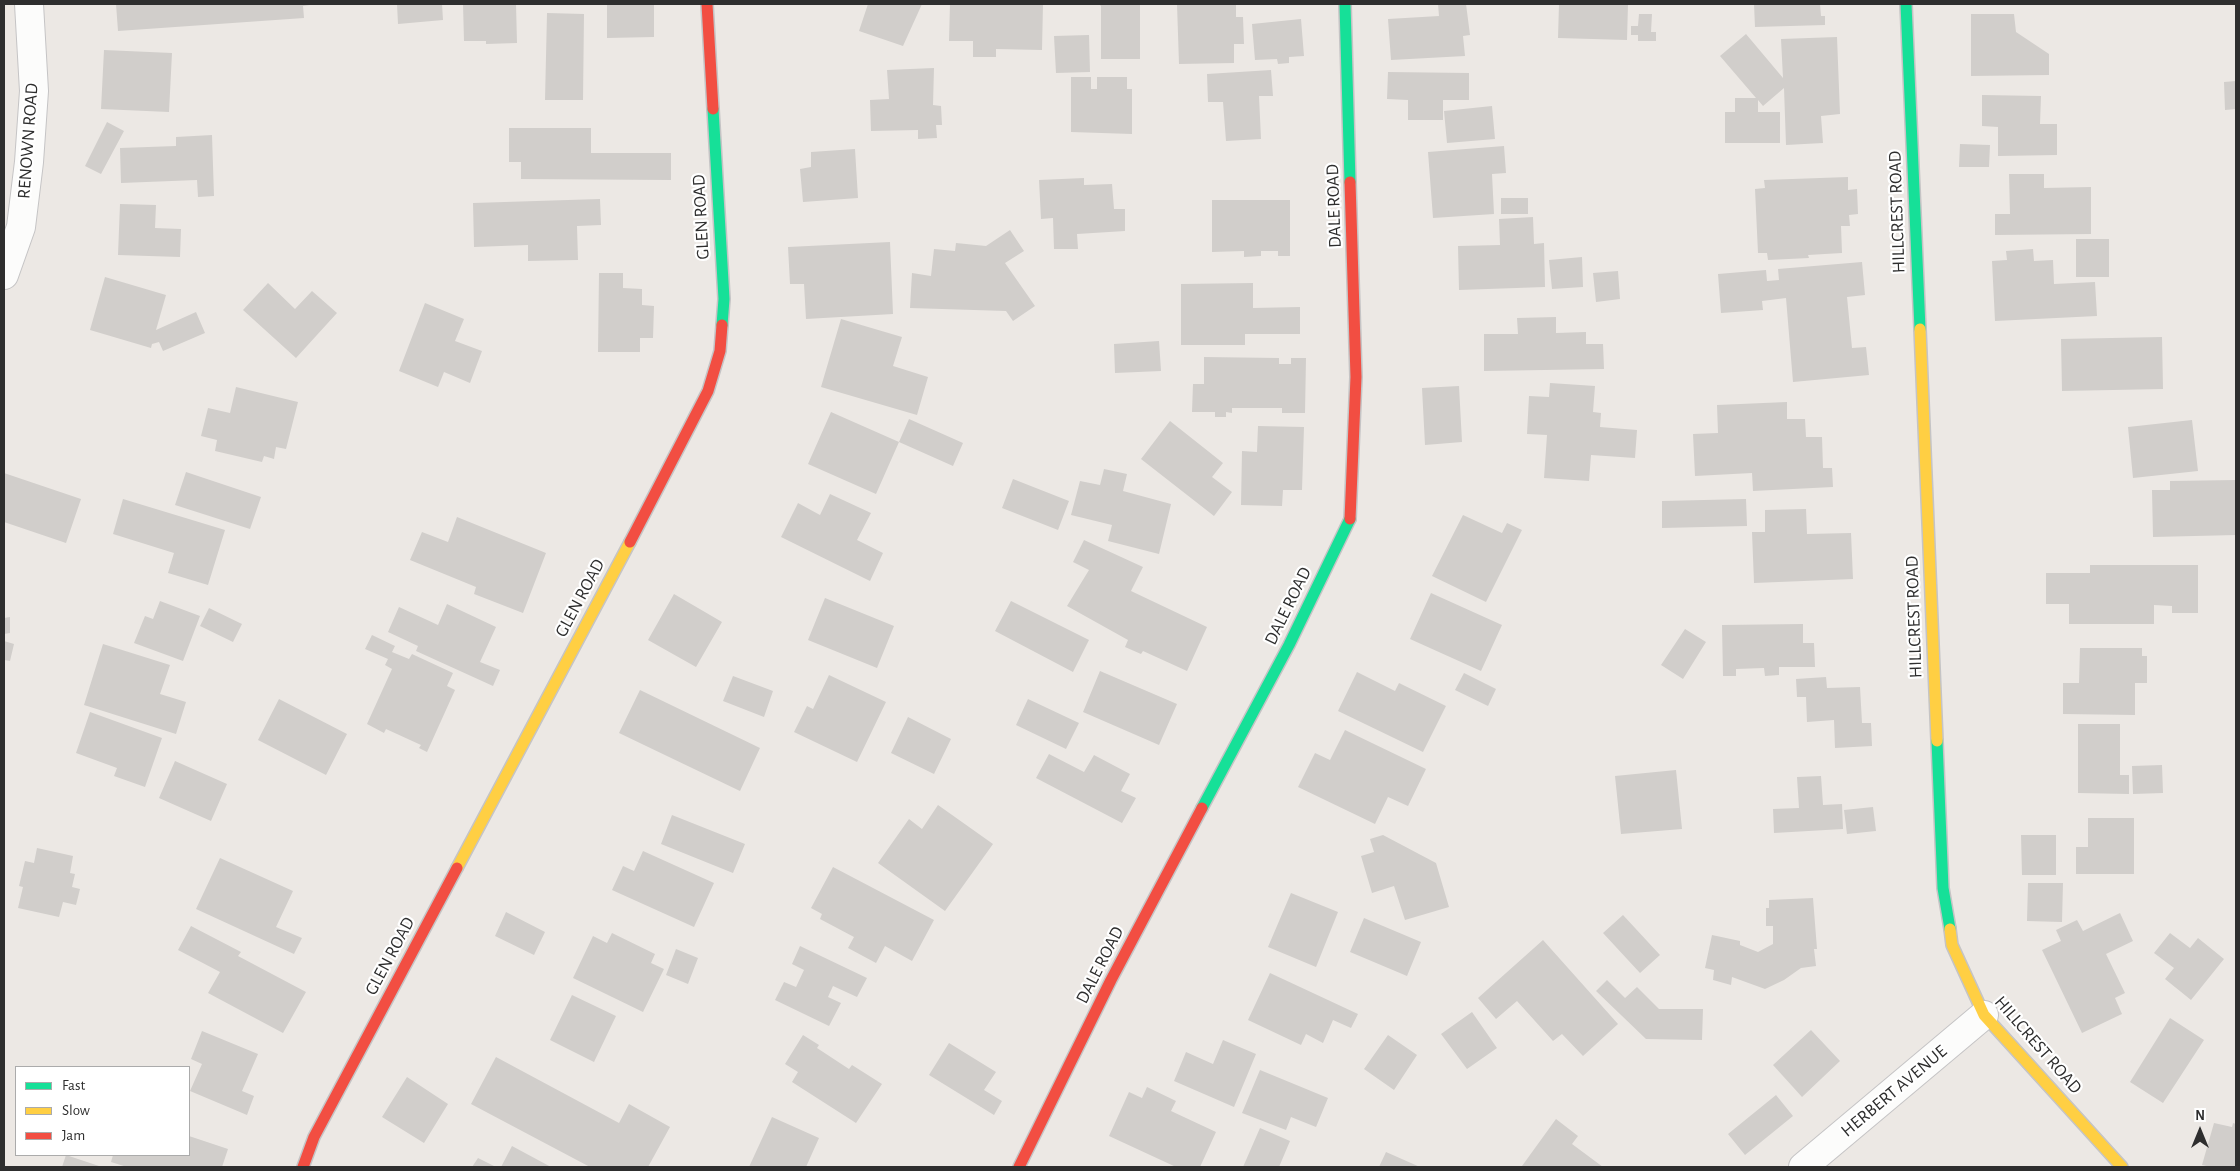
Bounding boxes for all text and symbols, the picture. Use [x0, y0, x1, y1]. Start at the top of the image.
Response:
street label: RENOWN ROAD [13, 82, 43, 200]
street label: HILLCREST ROAD [1884, 150, 1910, 274]
street label: DALE ROAD [1322, 164, 1346, 248]
street label: GLEN ROAD [688, 174, 714, 260]
street label: GLEN ROAD [550, 555, 610, 641]
street label: HILLCREST ROAD [1901, 555, 1927, 679]
street label: DALE ROAD [1260, 564, 1316, 648]
street label: GLEN ROAD [360, 913, 420, 999]
street label: DALE ROAD [1071, 923, 1129, 1007]
street label: HILLCREST ROAD [1990, 992, 2086, 1098]
street label: HERBERT AVENUE [1837, 1040, 1951, 1142]
legend [15, 1066, 190, 1156]
text: Fast [62, 1078, 85, 1093]
text: Slow [62, 1103, 90, 1118]
north arrow [2175, 1106, 2225, 1156]
text: N [2195, 1109, 2205, 1123]
text: Jam [62, 1128, 85, 1143]

